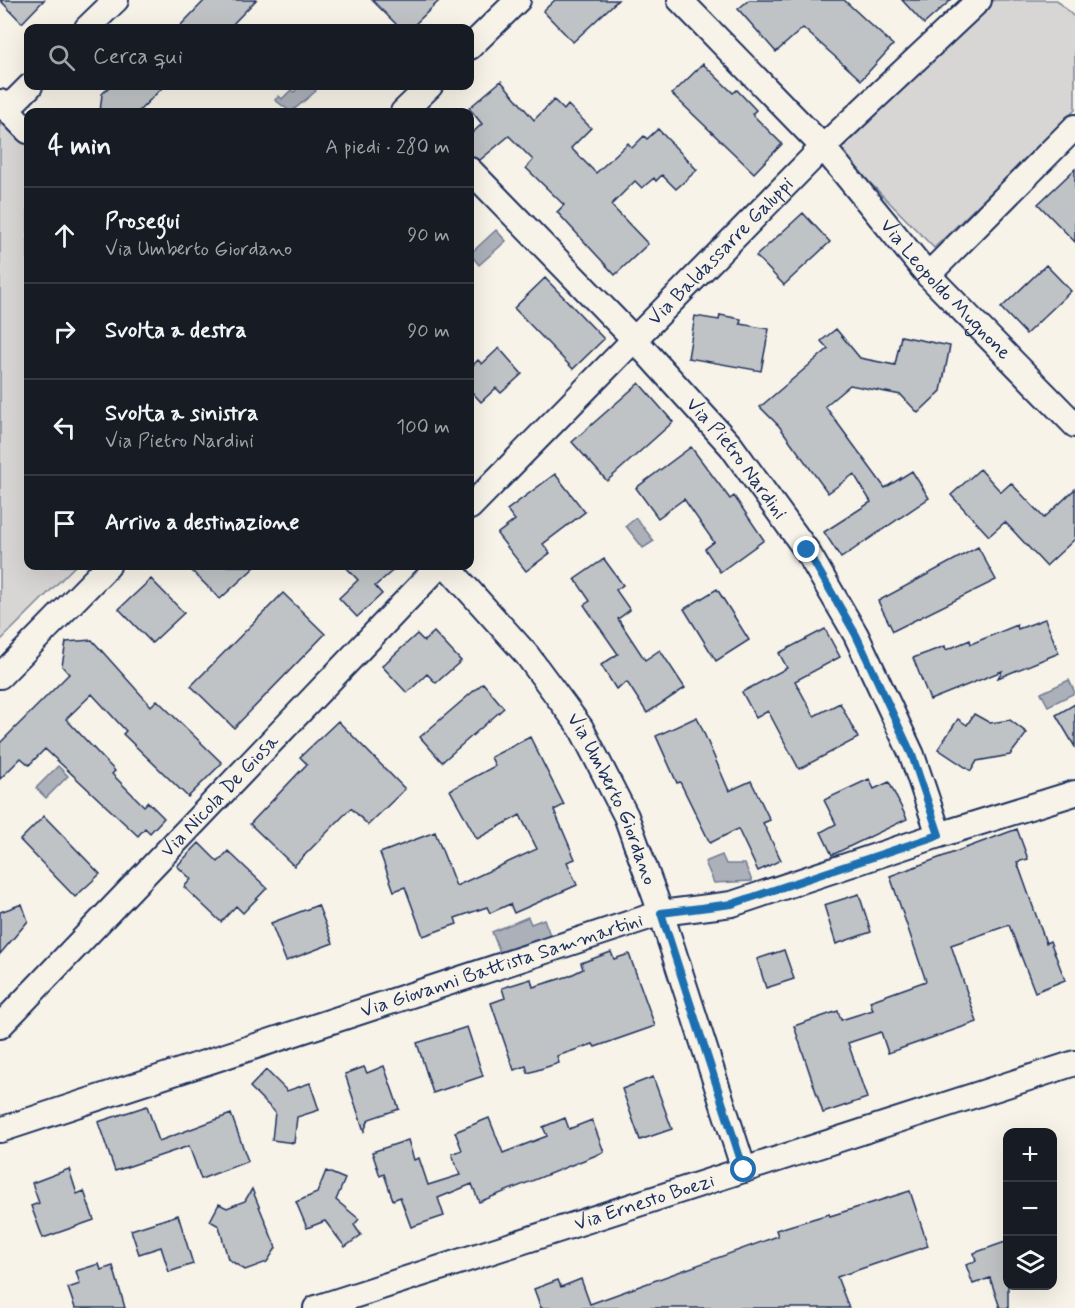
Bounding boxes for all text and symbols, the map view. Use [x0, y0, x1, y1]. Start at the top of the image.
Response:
search box [24, 24, 474, 90]
icon: search [45, 41, 78, 74]
text: Cerca qui [93, 43, 183, 71]
text: 4 min [48, 130, 111, 164]
text: A piedi · 280 m [325, 134, 450, 161]
street label: Via Baldassarre Galuppi [642, 171, 800, 332]
text: Prosegui [105, 208, 180, 236]
street label: Via Leopoldo Mugnone [874, 213, 1017, 366]
icon: ahead [48, 219, 81, 252]
text: 90 m [407, 222, 450, 249]
text: Via Umberto Giordano [105, 236, 292, 263]
icon: right [48, 315, 81, 348]
text: Svolta a destra [105, 317, 247, 345]
text: 90 m [407, 318, 450, 345]
street label: Via Pietro Nardini [680, 391, 793, 525]
text: Svolta a sinistra [105, 400, 259, 428]
icon: left [48, 411, 81, 444]
text: 100 m [396, 414, 450, 441]
text: Via Pietro Nardini [105, 428, 254, 455]
icon: arrive [48, 507, 81, 540]
text: Arrivo a destinazione [105, 509, 299, 537]
route end [793, 536, 819, 562]
street label: Via Umberto Giordano [561, 707, 663, 889]
street label: Via Nicola De Giosa [154, 728, 286, 864]
street label: Via Giovanni Battista Sammartini [357, 906, 646, 1024]
map controls [1003, 1128, 1057, 1290]
button: + [1003, 1128, 1057, 1182]
route start [730, 1156, 756, 1182]
street label: Via Ernesto Boezi [571, 1167, 718, 1237]
button: − [1003, 1182, 1057, 1236]
button: layers [1003, 1236, 1057, 1290]

